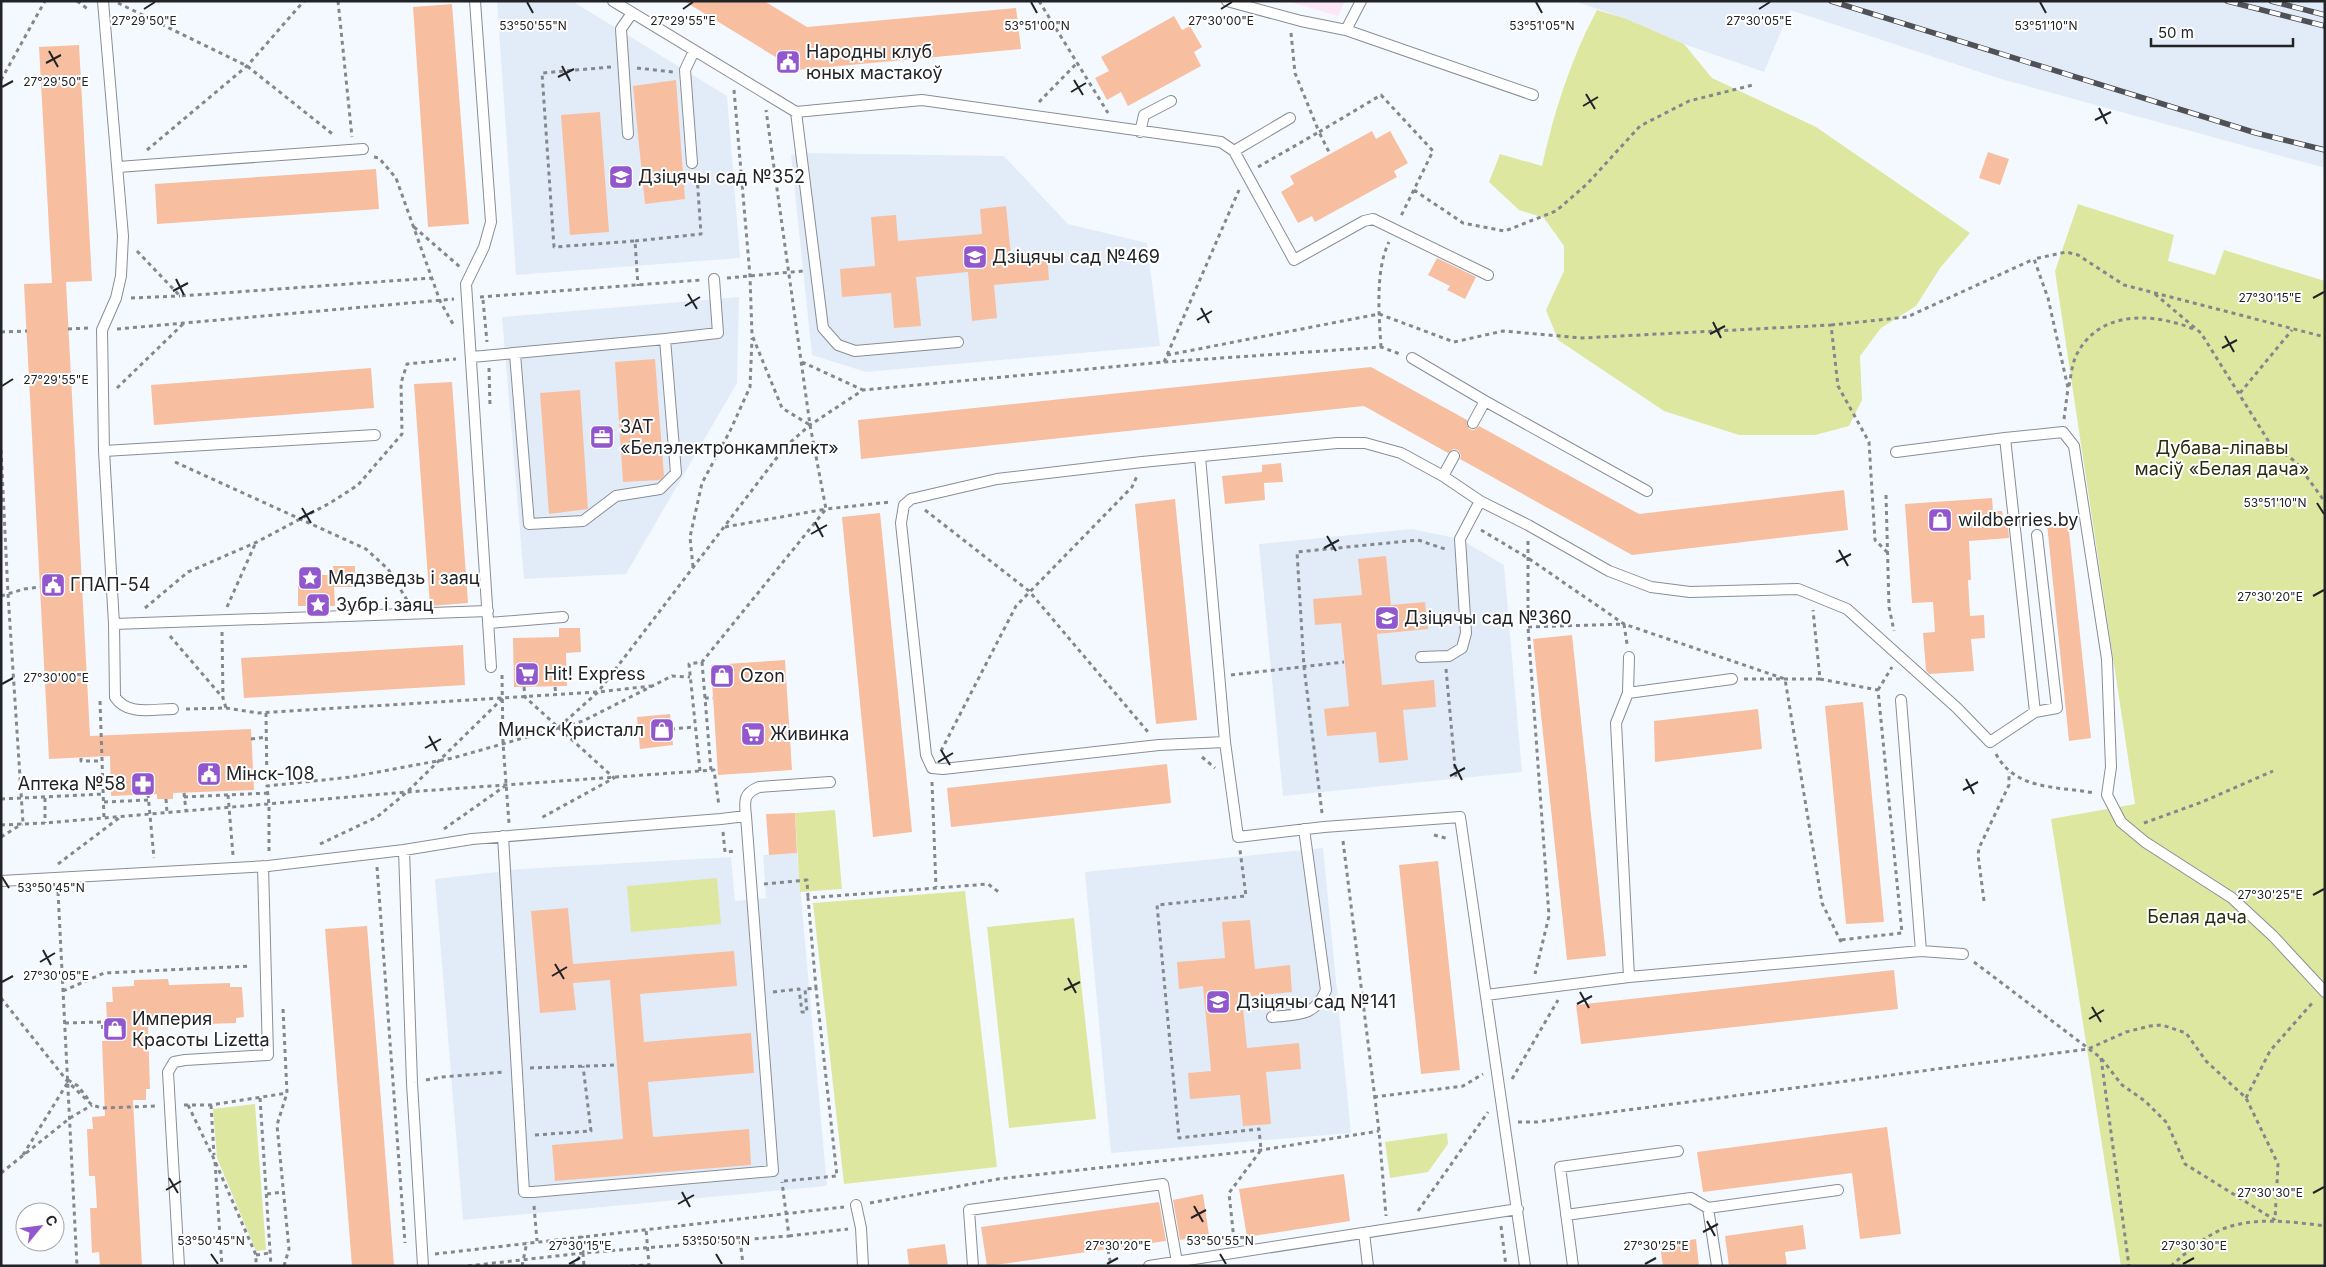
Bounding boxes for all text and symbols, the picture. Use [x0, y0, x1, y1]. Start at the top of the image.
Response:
text: 27°29'50"E [111, 13, 177, 28]
text: 27°29'55"E [650, 13, 716, 28]
text: 27°30'00"E [1188, 13, 1254, 28]
text: 27°30'05"E [1726, 13, 1792, 28]
scale bar [2151, 15, 2294, 47]
text: 53°50'55"N [499, 18, 567, 33]
text: 53°51'00"N [1004, 18, 1070, 33]
text: 53°51'05"N [1509, 18, 1575, 33]
text: 53°51'10"N [2015, 18, 2077, 33]
text: 50 m [2158, 23, 2194, 42]
place label: Народны клуб юных мастакоў [806, 41, 943, 83]
public building icon: Народны клуб юных мастакоў [775, 49, 801, 75]
text: 27°29'50"E [23, 74, 89, 89]
school or university icon: Дзіцячы сад №352 [608, 164, 634, 190]
place label: Дзіцячы сад №352 [638, 166, 805, 187]
school or university icon: Дзіцячы сад №469 [962, 244, 988, 270]
place label: Дзіцячы сад №469 [992, 246, 1160, 267]
text: 27°30'15"E [2238, 290, 2302, 305]
text: 27°29'55"E [23, 372, 89, 387]
place label: ЗАТ «Белэлектронкамплект» [620, 416, 839, 458]
office icon: ЗАТ «Белэлектронкамплект» [589, 424, 615, 450]
park label: Дубава-ліпавы масіў «Белая дача» [2135, 437, 2309, 479]
text: 53°51'10"N [2244, 495, 2306, 510]
shop icon: wildberries.by [1927, 507, 1953, 533]
place label: wildberries.by [1958, 509, 2078, 530]
place icon: Мядзведзь і заяц [297, 565, 323, 591]
place label: Мядзведзь і заяц [328, 567, 480, 588]
public building icon: ГПАП-54 [40, 572, 66, 598]
place label: ГПАП-54 [70, 574, 150, 595]
text: 27°30'20"E [2237, 589, 2303, 604]
place icon: Зубр і заяц [305, 592, 331, 618]
place label: Зубр і заяц [336, 594, 433, 615]
school or university icon: Дзіцячы сад №360 [1374, 605, 1400, 631]
place label: Дзіцячы сад №360 [1404, 607, 1572, 628]
supermarket icon: Hit! Express [514, 661, 540, 687]
place label: Hit! Express [544, 663, 646, 684]
shop icon: Ozon [709, 663, 735, 689]
place label: Ozon [740, 665, 785, 686]
text: 27°30'00"E [23, 670, 89, 685]
shop icon: Минск Кристалл [649, 717, 675, 743]
place label: Минск Кристалл [498, 719, 644, 740]
supermarket icon: Живинка [740, 721, 766, 747]
place label: Живинка [770, 723, 849, 744]
public building icon: Мінск-108 [196, 761, 222, 787]
place label: Мінск-108 [226, 763, 315, 784]
pharmacy icon: Аптека №58 [130, 771, 156, 797]
place label: Аптека №58 [18, 773, 126, 794]
text: 53°50'45"N [17, 880, 85, 895]
text: 27°30'25"E [2237, 887, 2303, 902]
park label: Белая дача [2147, 906, 2247, 927]
text: 27°30'05"E [23, 968, 89, 983]
school or university icon: Дзіцячы сад №141 [1205, 989, 1231, 1015]
place label: Дзіцячы сад №141 [1236, 991, 1396, 1012]
place label: Империя Красоты Lizetta [132, 1008, 270, 1050]
shop icon: Империя Красоты Lizetta [102, 1016, 128, 1042]
text: 27°30'30"E [2237, 1185, 2303, 1200]
north arrow [15, 1202, 65, 1252]
text: С [42, 1212, 62, 1229]
text: 53°50'45"N [177, 1233, 245, 1248]
text: 53°50'50"N [682, 1233, 750, 1248]
text: 53°50'55"N [1186, 1233, 1254, 1248]
text: 27°30'15"E [548, 1238, 612, 1253]
text: 27°30'20"E [1085, 1238, 1151, 1253]
text: 27°30'25"E [1623, 1238, 1689, 1253]
text: 27°30'30"E [2161, 1238, 2227, 1253]

